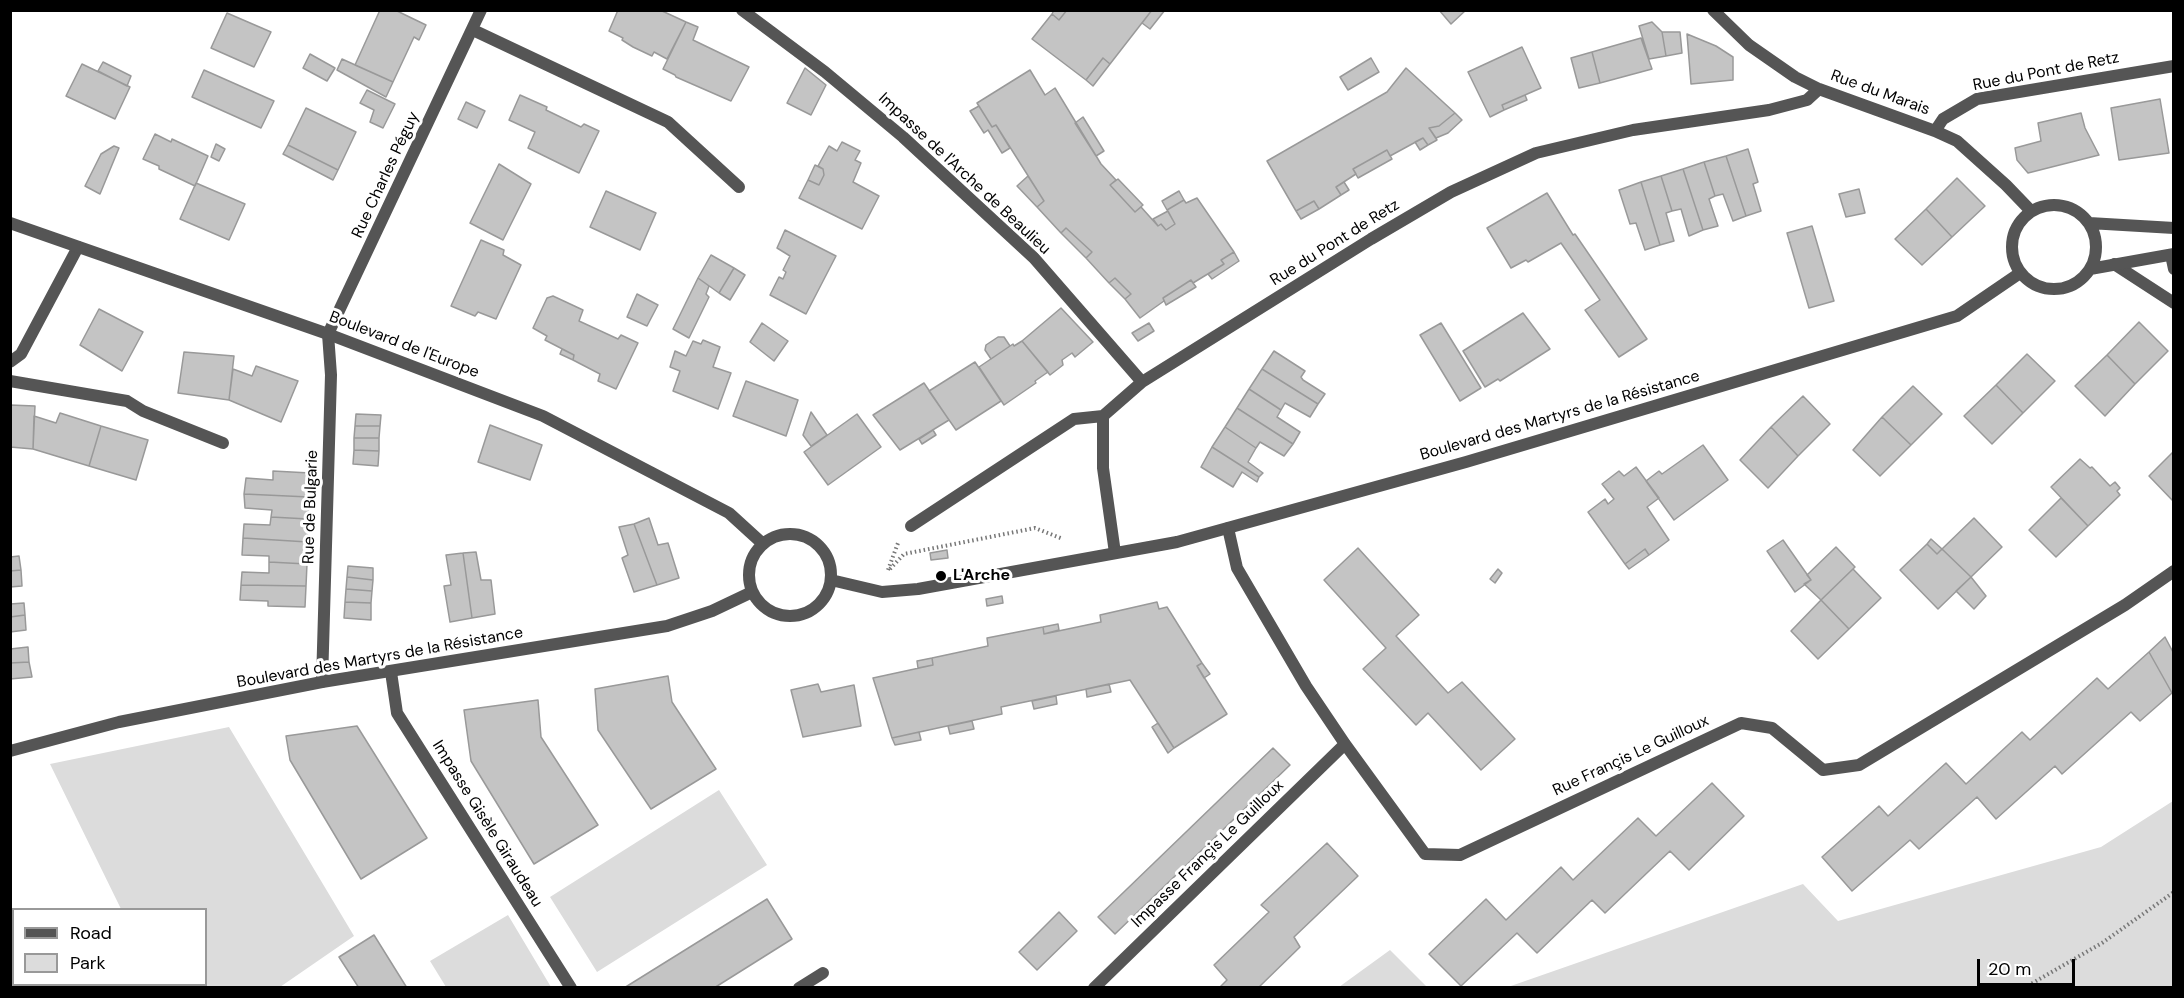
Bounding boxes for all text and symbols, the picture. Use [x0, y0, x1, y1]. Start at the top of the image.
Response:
street label: Rue du Pont de Retz [1971, 48, 2121, 96]
street label: Rue du Marais [1828, 66, 1932, 120]
street label: Impasse de l'Arche de Beaulieu [874, 89, 1054, 259]
street label: Rue Charles Péguy [348, 109, 424, 241]
street label: Rue du Pont de Retz [1267, 196, 1403, 290]
street label: Boulevard de l'Europe [326, 308, 482, 382]
street label: Boulevard des Martyrs de la Résistance [1418, 367, 1702, 465]
street label: Rue de Bulgarie [299, 450, 323, 564]
place label: L'Arche [953, 566, 1010, 586]
marker: L'Arche [934, 569, 948, 583]
street label: Boulevard des Martyrs de la Résistance [235, 623, 525, 693]
street label: Rue Françis Le Guilloux [1550, 711, 1712, 801]
street label: Impasse Gisèle Giraudeau [428, 737, 546, 911]
street label: Impasse Françis Le Guilloux [1128, 776, 1288, 932]
legend [12, 908, 207, 986]
text: Road [70, 921, 112, 945]
scale bar [1980, 947, 2078, 985]
text: Park [70, 951, 106, 975]
text: 20 m [1988, 957, 2031, 981]

